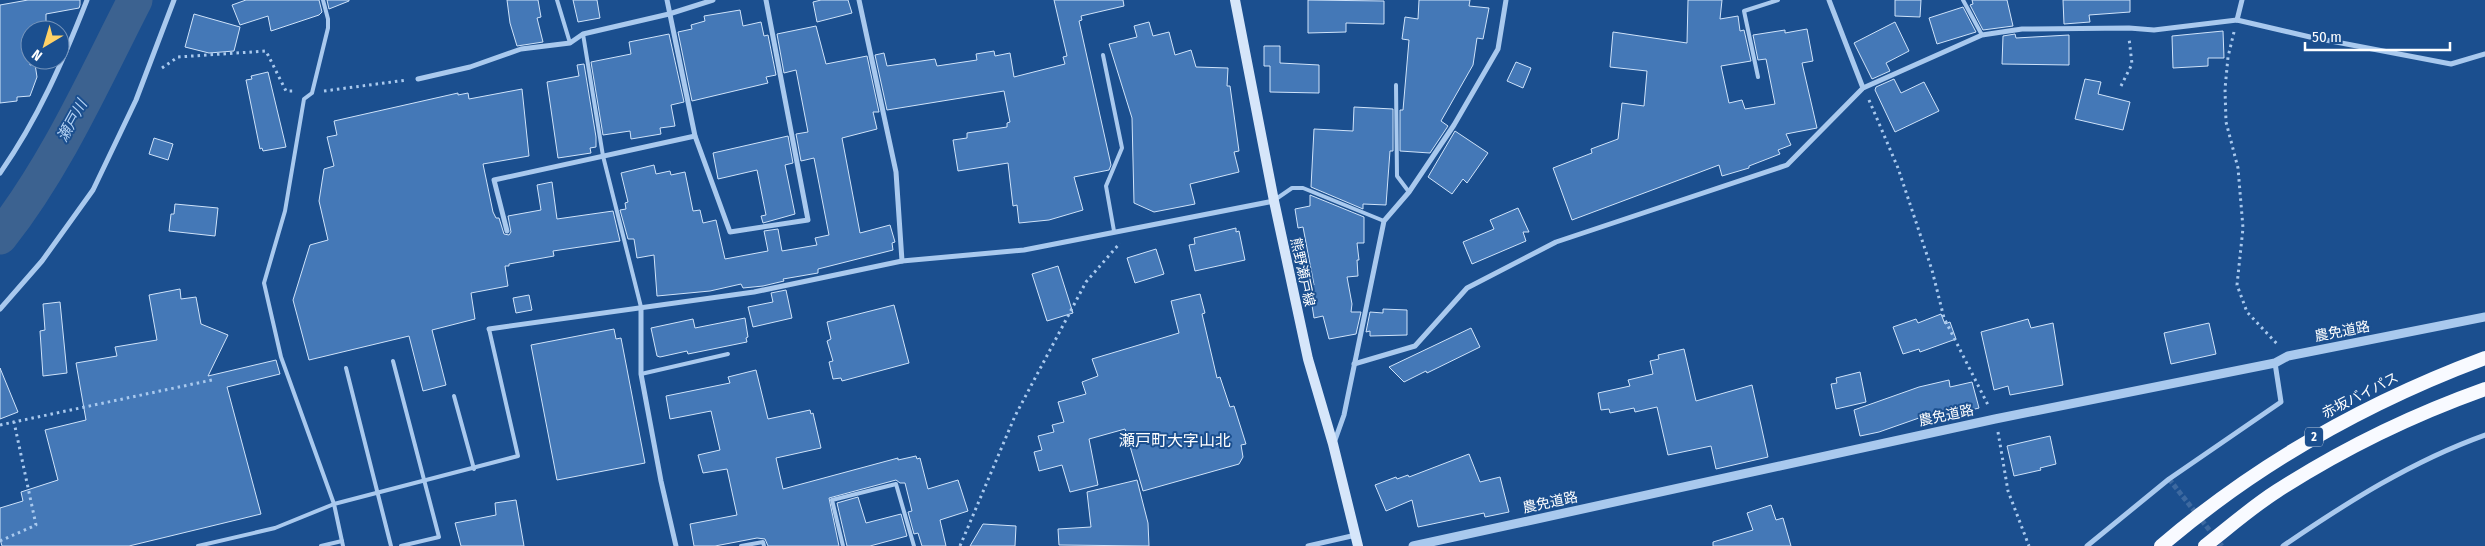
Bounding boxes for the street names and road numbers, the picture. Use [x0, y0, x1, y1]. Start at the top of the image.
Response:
street label: 熊野瀬戸線 [1287, 236, 1318, 308]
street label: 農免道路 [2313, 318, 2371, 345]
street label: 赤坂バイパス [2319, 369, 2401, 422]
street label: 農免道路 [1917, 401, 1975, 430]
road number: 2 [2305, 428, 2323, 447]
street label: 農免道路 [1521, 488, 1579, 517]

